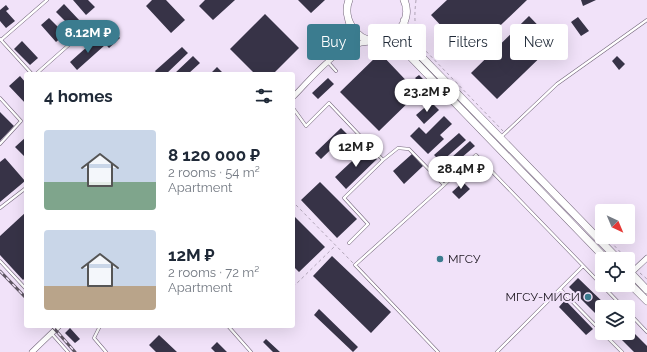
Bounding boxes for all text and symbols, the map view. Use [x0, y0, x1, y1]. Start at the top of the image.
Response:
pin: 8.12M ₽ [51, 20, 125, 54]
chip: Buy [307, 24, 360, 60]
chip: Rent [368, 24, 426, 60]
chip: Filters [434, 24, 502, 60]
chip: New [510, 24, 568, 60]
text: 8.12M ₽ [65, 25, 111, 40]
pin: 23.2M ₽ [390, 79, 464, 113]
text: 23.2M ₽ [404, 84, 450, 99]
icon: filters [253, 85, 275, 107]
text: 4 homes [44, 86, 113, 106]
pin: 12M ₽ [328, 134, 384, 168]
text: 12M ₽ [338, 139, 374, 154]
text: 8 120 000 ₽ [168, 145, 260, 165]
icon: home [76, 146, 124, 194]
pin: 28.4M ₽ [424, 156, 498, 190]
text: 28.4M ₽ [437, 161, 485, 176]
text: 2 rooms · 54 m² [168, 165, 260, 180]
text: Apartment [168, 180, 232, 195]
north arrow [595, 204, 635, 244]
map controls [595, 204, 635, 340]
text: 12M ₽ [168, 245, 215, 265]
icon: home [76, 246, 124, 294]
place label: МГСУ [448, 252, 481, 266]
button: locate [595, 252, 635, 292]
marker: МГСУ [435, 254, 445, 264]
text: 2 rooms · 72 m² [168, 265, 259, 280]
text: Apartment [168, 280, 232, 295]
place label: МГСУ-МИСИ [506, 290, 580, 304]
marker: МГСУ-МИСИ [583, 292, 593, 302]
button: layers [595, 300, 635, 340]

